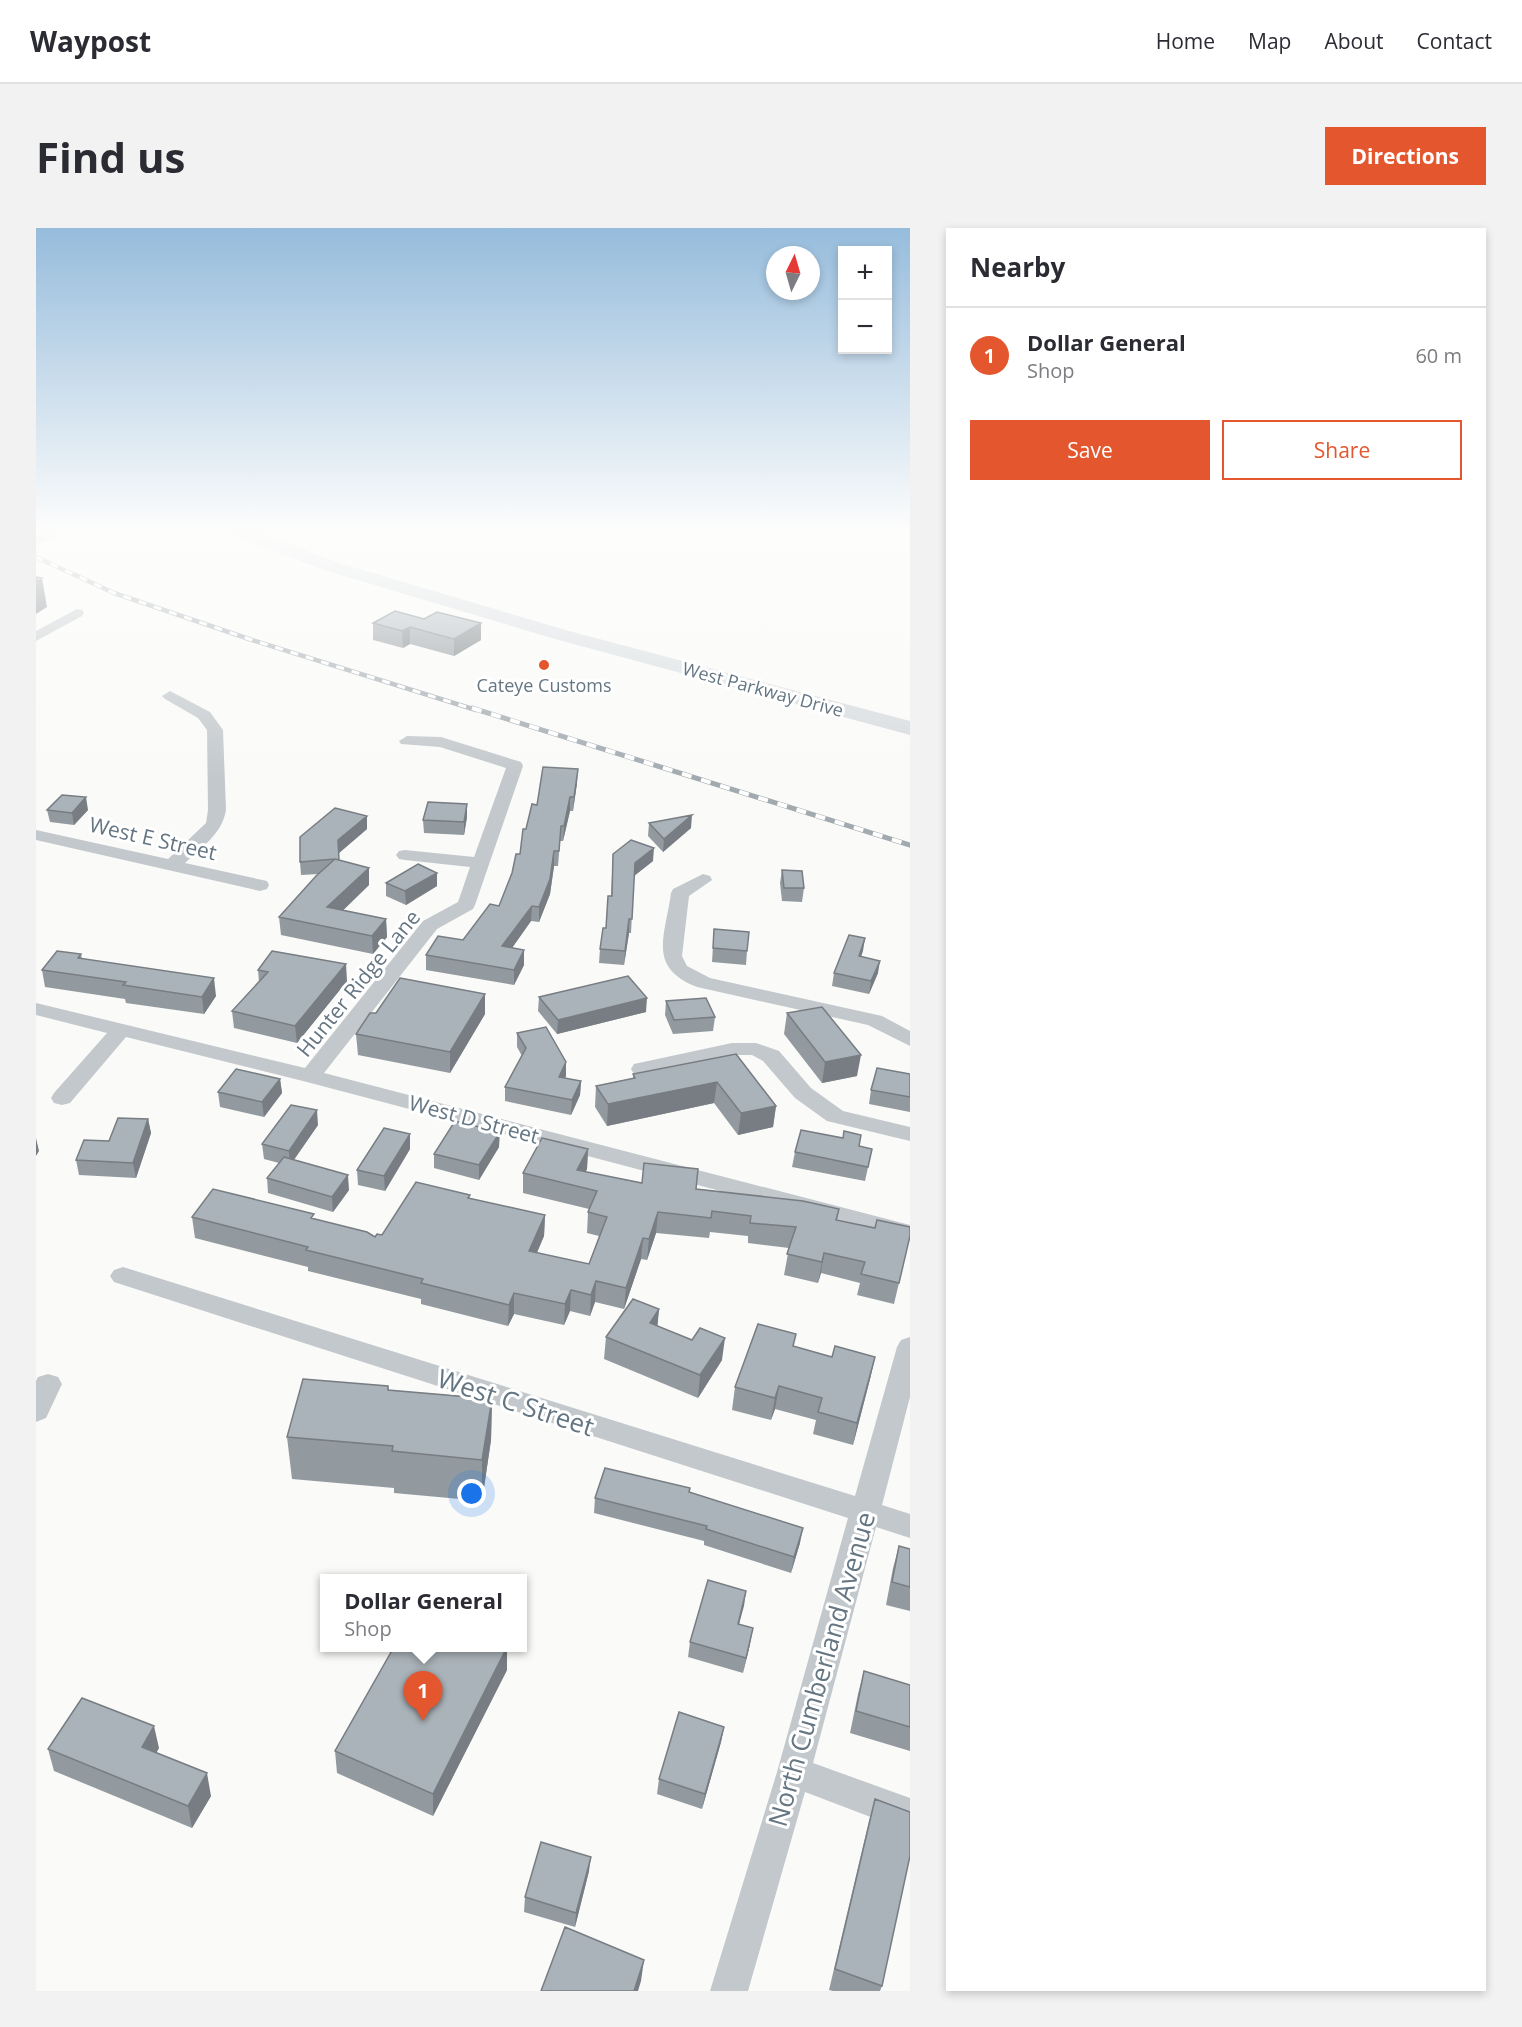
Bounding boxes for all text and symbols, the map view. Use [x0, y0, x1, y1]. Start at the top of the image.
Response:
text: Waypost [30, 22, 151, 60]
text: Home [1156, 27, 1215, 55]
text: Map [1248, 27, 1291, 55]
text: About [1324, 27, 1384, 55]
text: Contact [1417, 27, 1492, 55]
button: Directions [1325, 127, 1486, 185]
text: Find us [36, 128, 185, 185]
north arrow [766, 246, 820, 300]
map controls [838, 246, 892, 354]
button: + [838, 246, 892, 300]
text: Nearby [970, 249, 1065, 285]
button: − [838, 300, 892, 354]
text: Dollar General [1027, 327, 1186, 357]
text: 1 [984, 342, 995, 369]
text: 60 m [1415, 342, 1462, 369]
text: Shop [1027, 357, 1075, 384]
button: Save [970, 420, 1210, 480]
button: Share [1222, 420, 1462, 480]
street label: West Parkway Drive [680, 656, 846, 722]
marker: Cateye Customs [537, 658, 551, 672]
place label: Cateye Customs [476, 673, 612, 697]
street label: West E Street [87, 810, 219, 866]
street label: Hunter Ridge Lane [290, 904, 426, 1062]
street label: West D Street [406, 1088, 542, 1150]
street label: West C Street [433, 1360, 599, 1444]
your location [457, 1479, 486, 1508]
street label: North Cumberland Avenue [759, 1508, 883, 1830]
popup [320, 1574, 527, 1652]
text: Dollar General [344, 1585, 503, 1615]
text: Shop [344, 1615, 392, 1642]
pin: 1 [404, 1672, 442, 1721]

